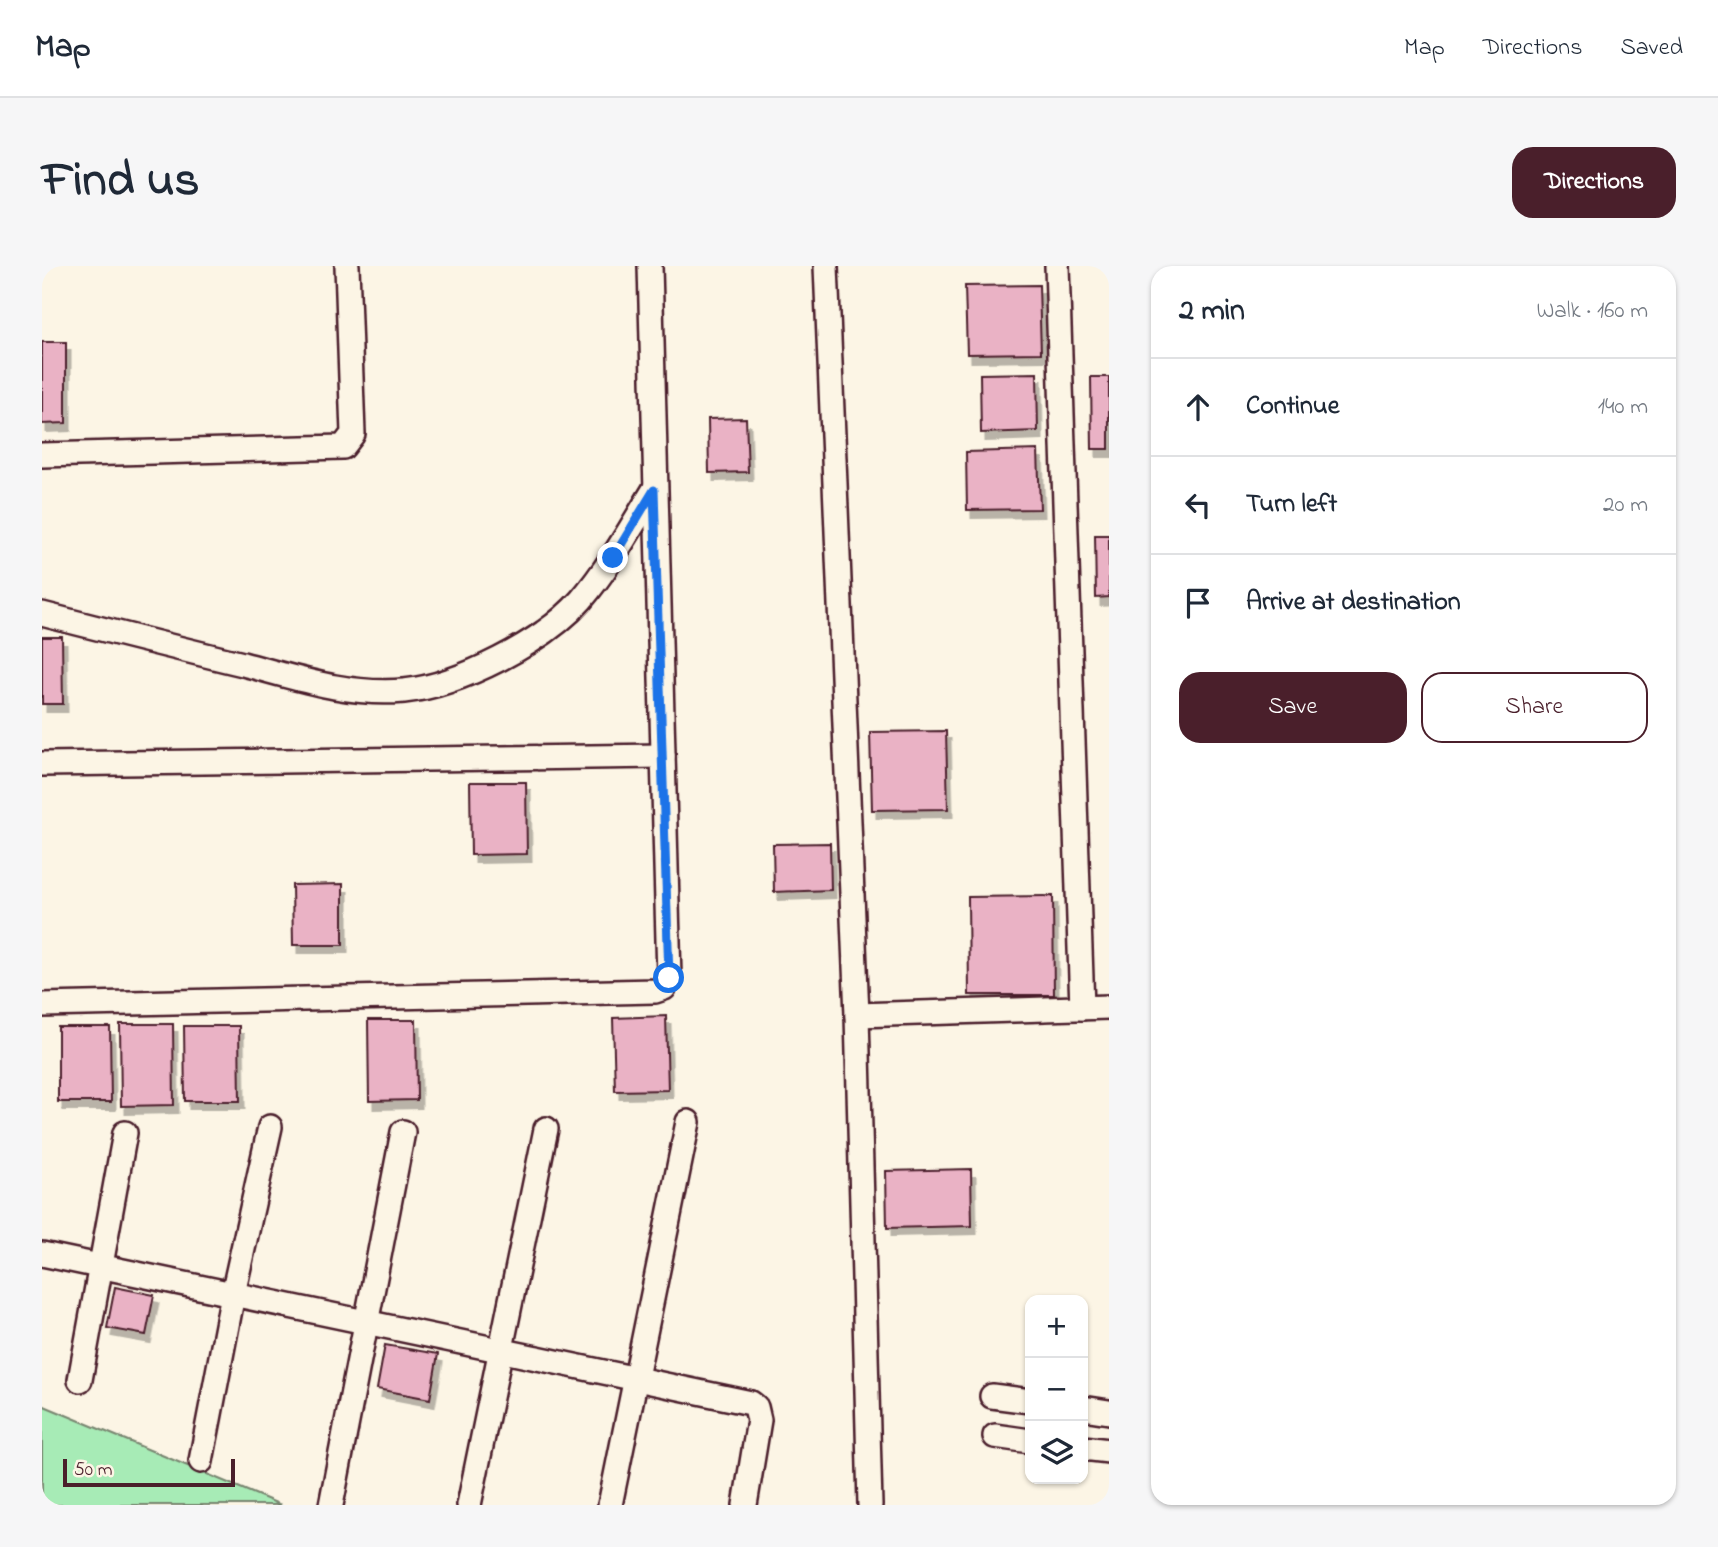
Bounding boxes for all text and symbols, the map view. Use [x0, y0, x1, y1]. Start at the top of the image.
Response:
text: Map [35, 24, 91, 72]
text: Map [1404, 31, 1445, 66]
text: Directions [1483, 31, 1582, 66]
text: Saved [1620, 31, 1683, 66]
text: Find us [42, 146, 199, 218]
button: Directions [1512, 147, 1676, 218]
text: 2 min [1179, 290, 1245, 334]
text: Walk · 160 m [1536, 295, 1648, 328]
icon: ahead [1179, 388, 1217, 426]
text: Continue [1246, 388, 1339, 426]
text: 140 m [1598, 391, 1648, 424]
icon: left [1179, 486, 1217, 524]
text: Turn left [1246, 486, 1337, 524]
text: 20 m [1603, 489, 1648, 522]
route end [597, 542, 628, 573]
icon: arrive [1179, 584, 1217, 622]
text: Arrive at destination [1246, 584, 1461, 622]
button: Save [1179, 672, 1407, 743]
button: Share [1421, 672, 1648, 743]
route start [653, 962, 684, 993]
map controls [1025, 1295, 1088, 1484]
button: + [1025, 1295, 1088, 1358]
button: − [1025, 1358, 1088, 1421]
button: layers [1025, 1421, 1088, 1484]
scale bar [63, 1456, 234, 1488]
text: 50 m [74, 1457, 113, 1484]

